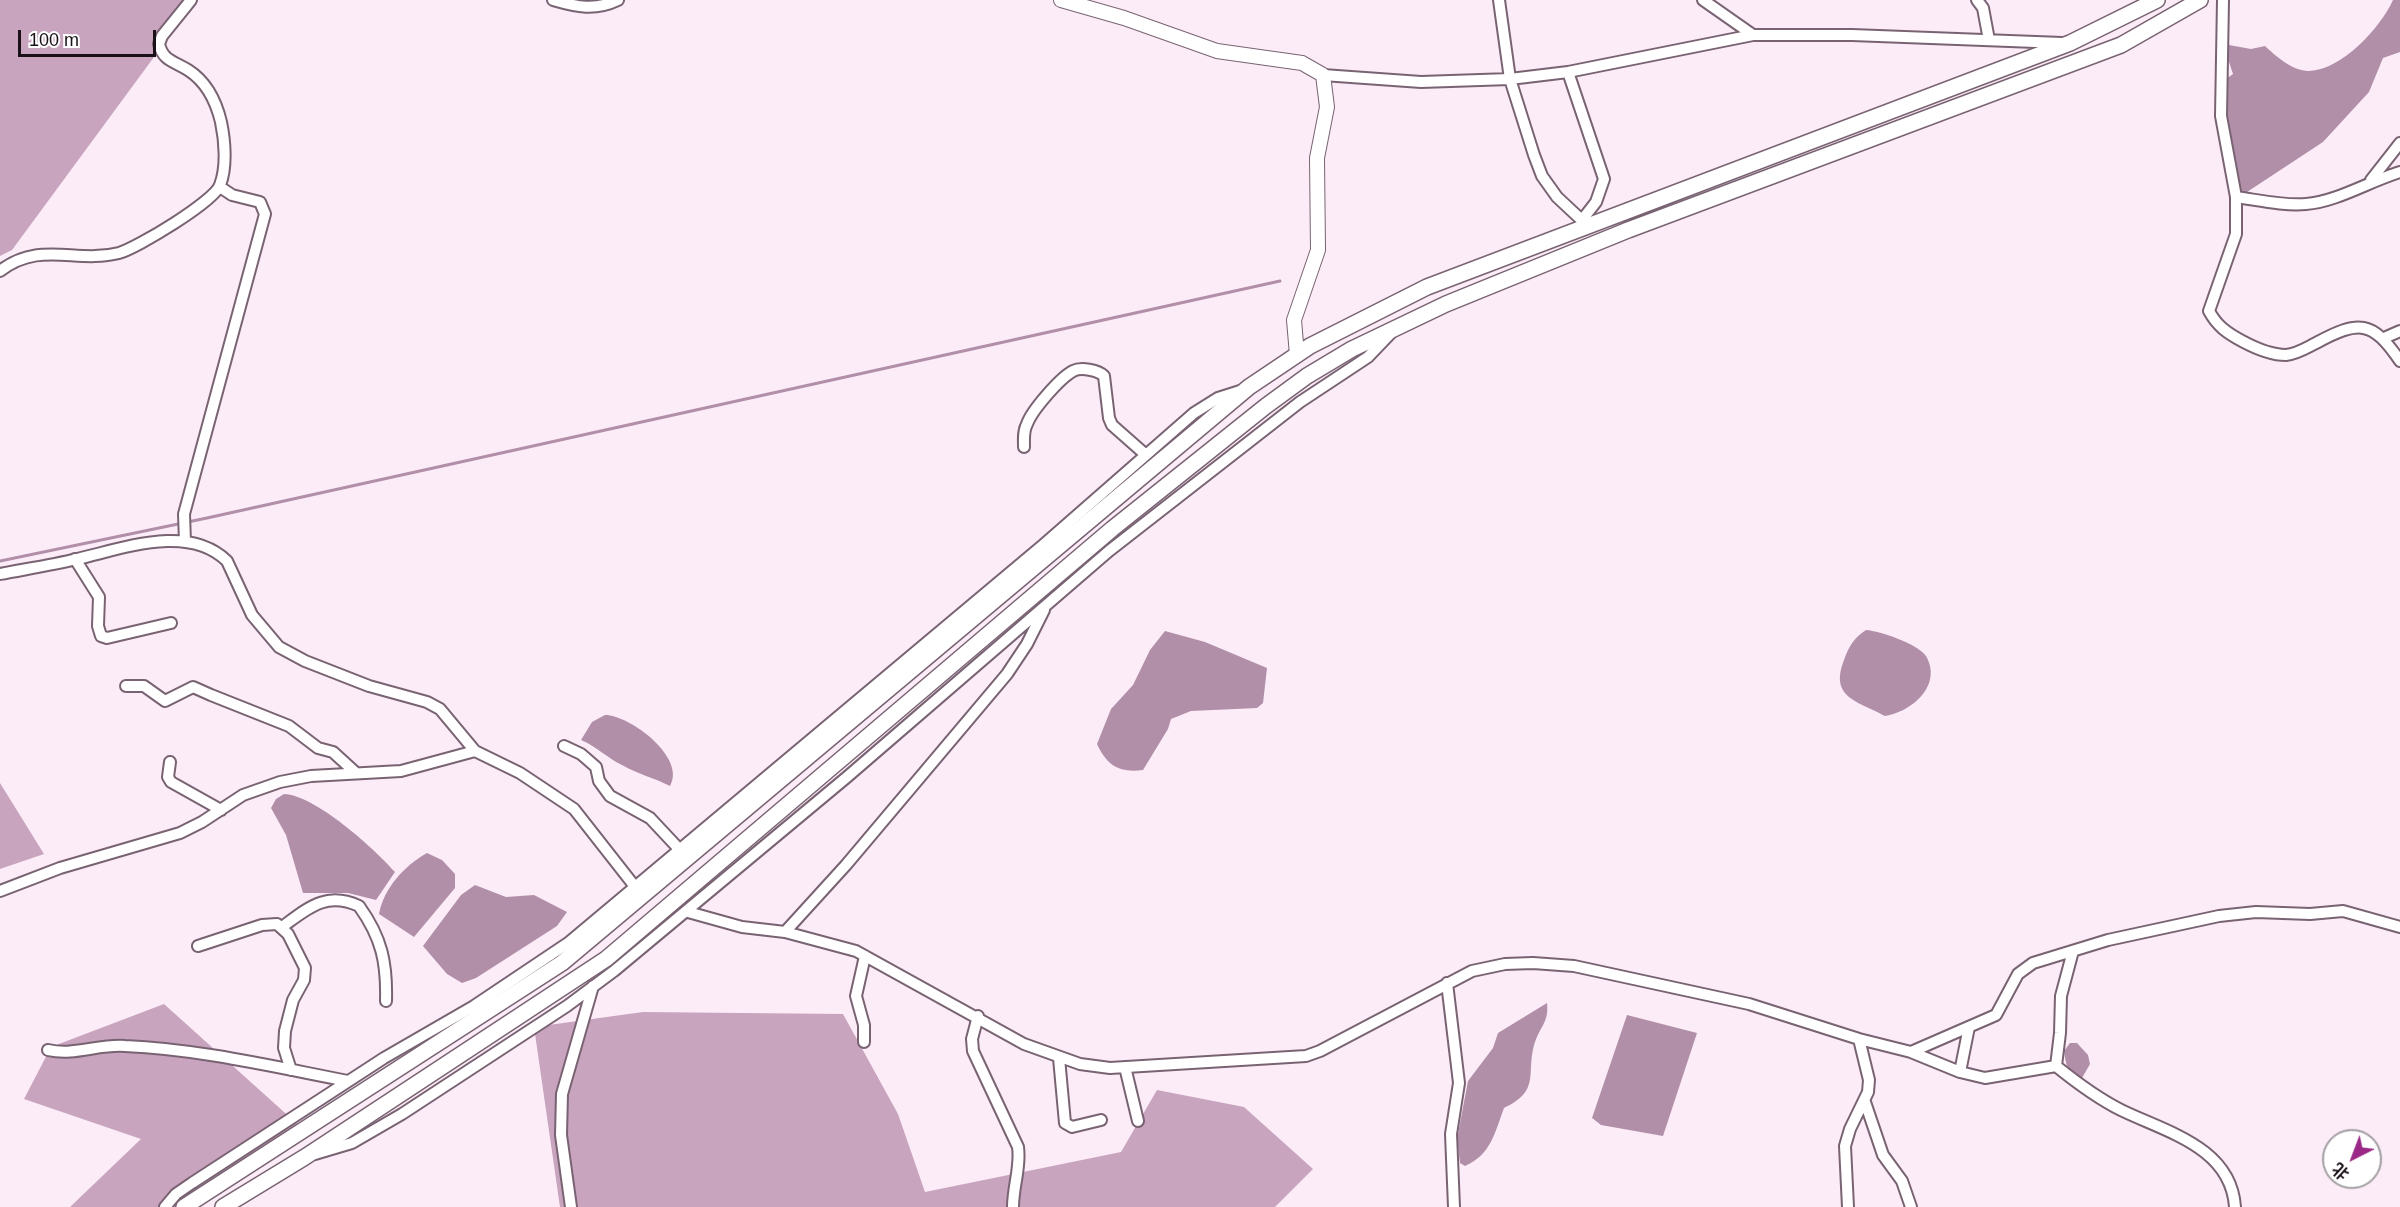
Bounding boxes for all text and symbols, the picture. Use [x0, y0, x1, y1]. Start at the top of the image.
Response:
scale bar [21, 18, 159, 56]
text: 100 m [29, 30, 79, 50]
north arrow [2322, 1129, 2382, 1189]
text: 北 [2329, 1160, 2353, 1183]

